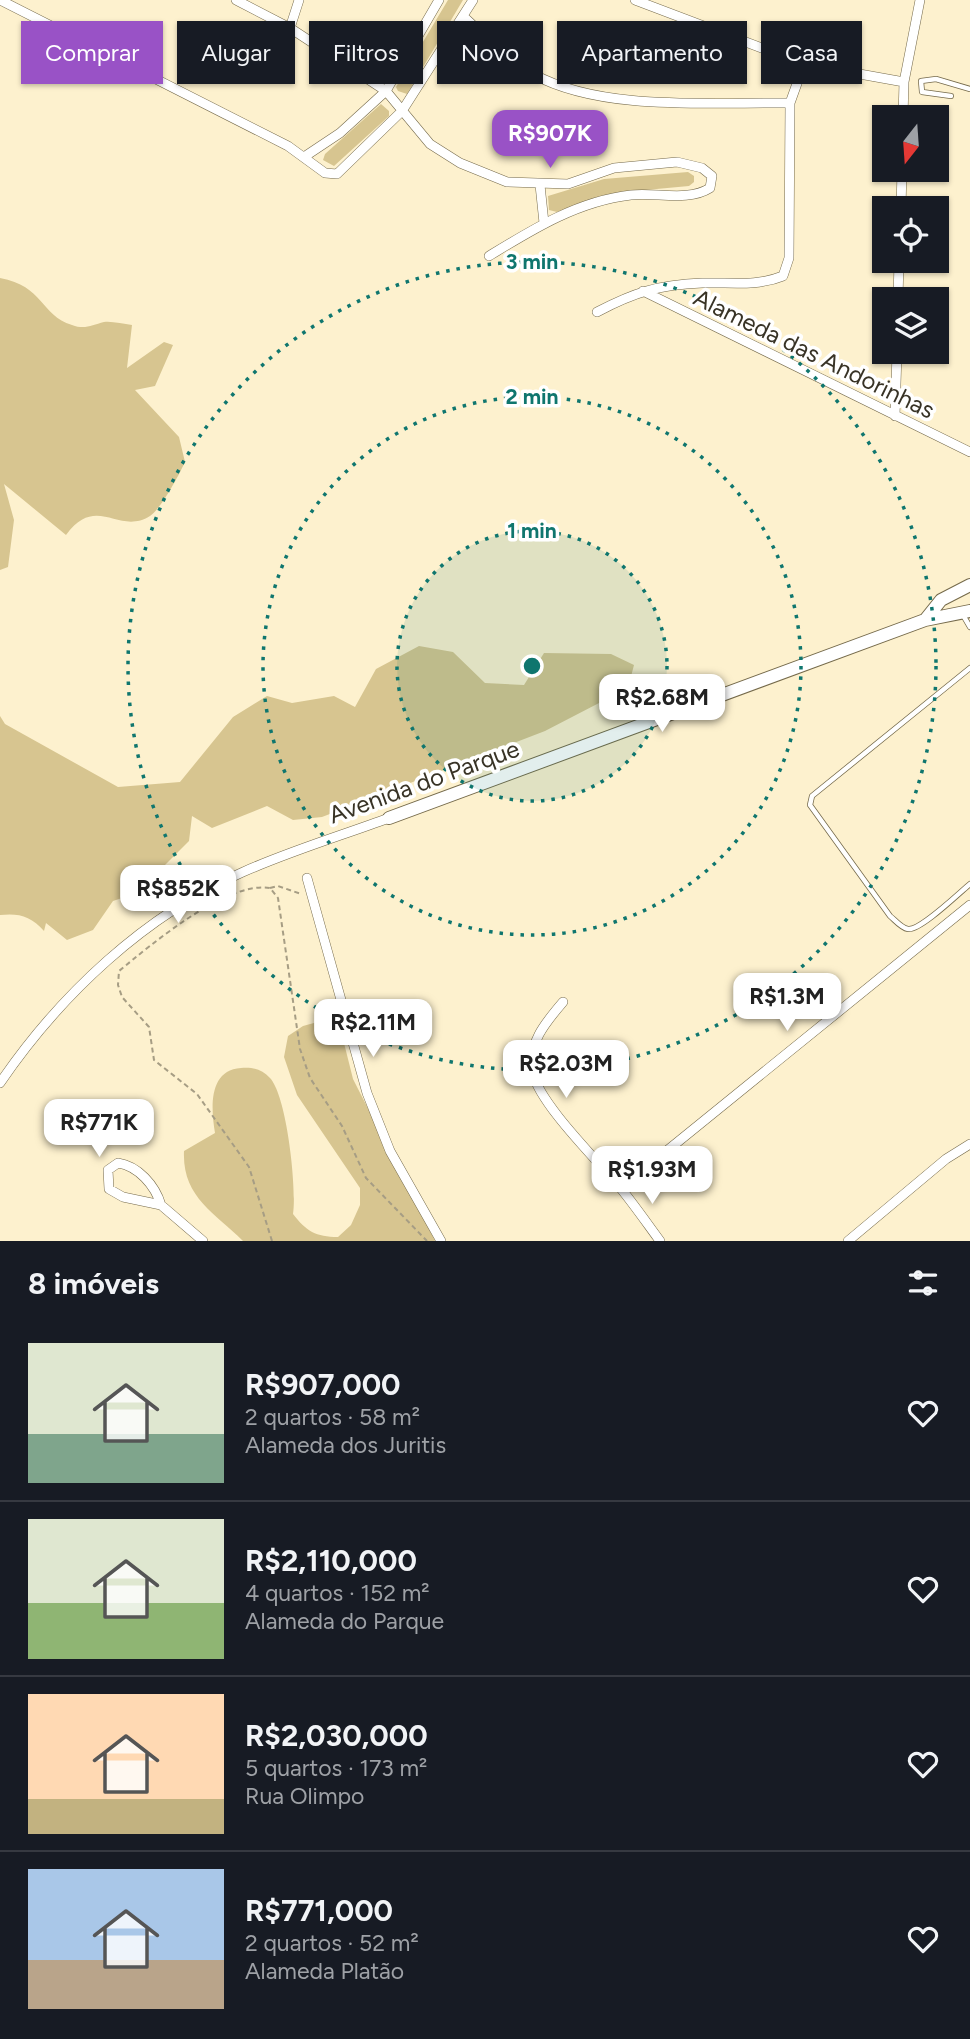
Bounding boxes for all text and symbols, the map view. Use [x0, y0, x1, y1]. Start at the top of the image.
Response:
chip: Comprar [21, 21, 163, 84]
chip: Alugar [177, 21, 295, 84]
chip: Filtros [309, 21, 423, 84]
chip: Novo [437, 21, 543, 84]
chip: Apartamento [557, 21, 747, 84]
chip: Casa [761, 21, 862, 84]
north arrow [872, 105, 948, 182]
map controls [872, 105, 949, 364]
pin: R$907K [493, 110, 607, 170]
text: R$907K [508, 119, 592, 147]
button: locate [872, 196, 949, 273]
text: 3 min [506, 249, 558, 274]
street label: Alameda das Andorinhas [689, 283, 939, 425]
button: layers [872, 287, 949, 364]
text: 2 min [506, 384, 558, 409]
text: 1 min [507, 518, 557, 543]
centre of rings [520, 654, 544, 678]
pin: R$2.68M [597, 674, 727, 734]
text: R$2.68M [615, 683, 709, 711]
street label: Avenida do Parque [325, 734, 523, 829]
pin: R$852K [121, 866, 235, 925]
text: R$852K [136, 874, 220, 902]
pin: R$1.3M [730, 974, 844, 1033]
text: R$1.3M [749, 982, 825, 1010]
pin: R$2.11M [308, 1000, 438, 1059]
text: R$2.11M [330, 1008, 416, 1036]
pin: R$2.03M [501, 1040, 631, 1100]
text: R$2.03M [519, 1049, 613, 1077]
pin: R$771K [42, 1100, 156, 1159]
text: R$771K [60, 1108, 138, 1136]
pin: R$1.93M [587, 1146, 717, 1206]
text: R$1.93M [608, 1155, 696, 1183]
icon: filters [904, 1264, 942, 1302]
text: 8 imóveis [28, 1265, 159, 1302]
text: R$907,000 [245, 1366, 401, 1403]
icon: home [84, 1371, 168, 1455]
icon: heart [904, 1394, 942, 1432]
text: 2 quartos · 58 m² [245, 1403, 420, 1431]
text: Alameda dos Juritis [245, 1431, 446, 1459]
text: R$2,110,000 [245, 1542, 417, 1579]
icon: home [84, 1547, 168, 1631]
icon: heart [904, 1570, 942, 1608]
text: 4 quartos · 152 m² [245, 1579, 430, 1607]
text: Alameda do Parque [245, 1607, 444, 1635]
text: R$2,030,000 [245, 1717, 428, 1754]
icon: home [84, 1722, 168, 1806]
icon: heart [904, 1745, 942, 1783]
text: 5 quartos · 173 m² [245, 1754, 427, 1782]
text: Rua Olimpo [245, 1782, 364, 1810]
text: R$771,000 [245, 1892, 393, 1929]
icon: home [84, 1897, 168, 1981]
icon: heart [904, 1920, 942, 1958]
text: 2 quartos · 52 m² [245, 1929, 419, 1957]
text: Alameda Platão [245, 1957, 404, 1985]

